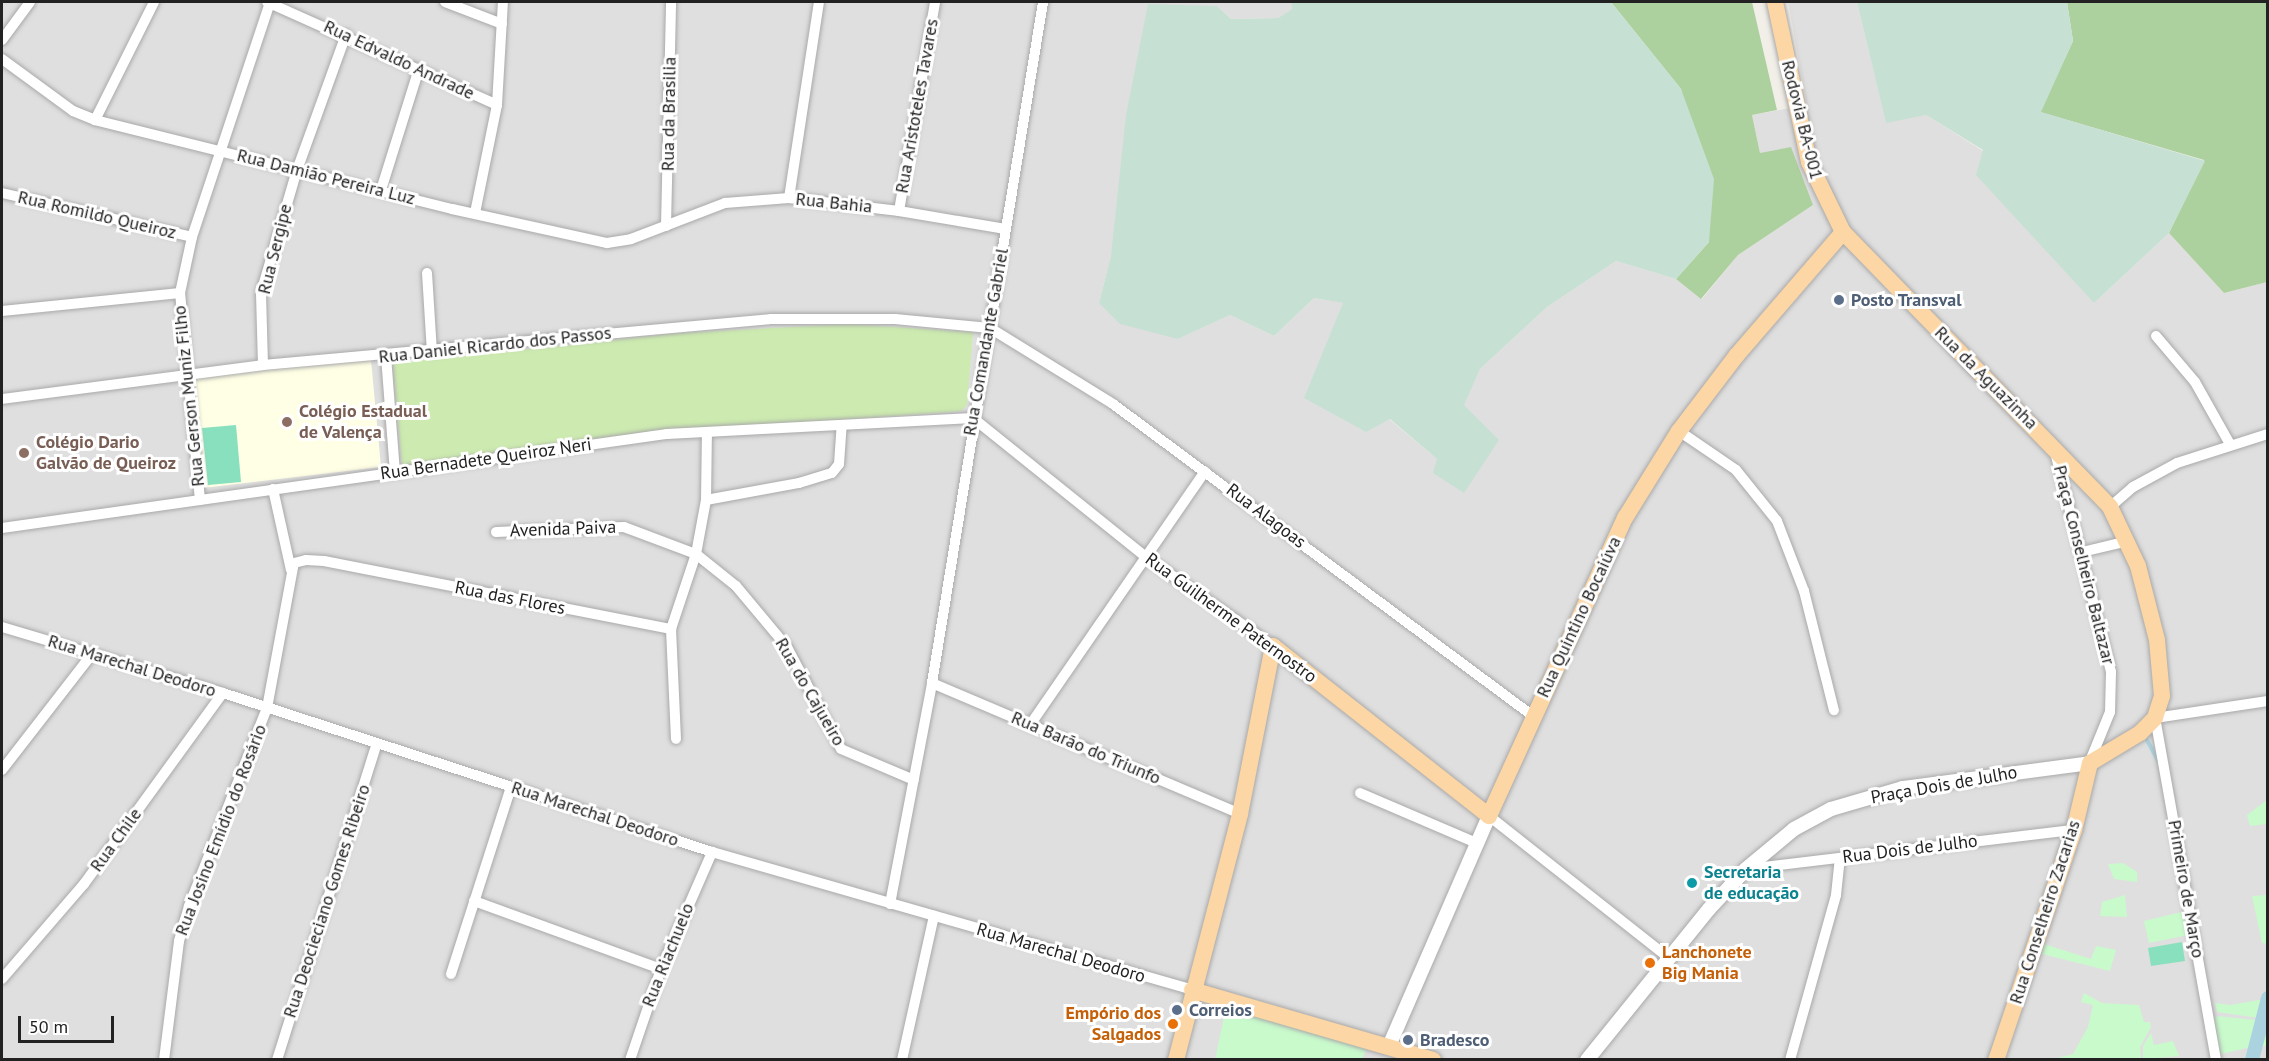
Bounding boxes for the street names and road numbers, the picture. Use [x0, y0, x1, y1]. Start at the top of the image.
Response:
street label: Rua Edvaldo Andrade [320, 16, 478, 104]
street label: Rua Aristoteles Tavares [891, 17, 943, 195]
street label: Rua da Brasilia [657, 57, 681, 171]
street label: Rodovia BA-001 [1777, 58, 1827, 182]
street label: Rua Damião Pereira Luz [235, 144, 417, 210]
street label: Rua Romildo Queiroz [16, 186, 178, 244]
street label: Rua Bahia [795, 188, 873, 218]
street label: Rua Sergipe [253, 202, 297, 296]
street label: Rua Comandante Gabriel [959, 247, 1013, 437]
street label: Rua Gerson Muniz Filho [169, 304, 209, 488]
street label: Rua Daniel Ricardo dos Passos [378, 322, 612, 368]
street label: Rua da Aguazinha [1930, 322, 2042, 434]
street label: Rua Bernadete Queiroz Neri [379, 433, 593, 485]
street label: Praça Conselheiro Baltazar [2049, 463, 2119, 667]
street label: Rua Alagoas [1222, 479, 1310, 553]
street label: Avenida Paiva [509, 516, 617, 542]
street label: Rua Quintino Bocaiúva [1532, 533, 1626, 701]
street label: Rua Guilherme Paternostro [1141, 548, 1321, 688]
street label: Rua das Flores [453, 577, 567, 619]
street label: Rua Marechal Deodoro [45, 630, 219, 702]
street label: Rua do Cajueiro [770, 634, 850, 750]
street label: Rua Barão do Triunfo [1008, 707, 1164, 789]
street label: Rua Josino Emídio do Rosário [171, 721, 271, 939]
street label: Praça Dois de Julho [1869, 761, 2019, 809]
street label: Rua Marechal Deodoro [509, 777, 681, 851]
street label: Rua Deocieciano Gomes Ribeiro [279, 782, 375, 1020]
street label: Rua Chile [86, 804, 146, 876]
street label: Rua Conselheiro Zacarias [2005, 817, 2085, 1007]
street label: Primeiro de Março [2163, 818, 2209, 960]
street label: Rua Dois de Julho [1841, 830, 1979, 868]
street label: Rua Riachuelo [637, 900, 699, 1010]
street label: Rua Marechal Deodoro [974, 919, 1148, 987]

